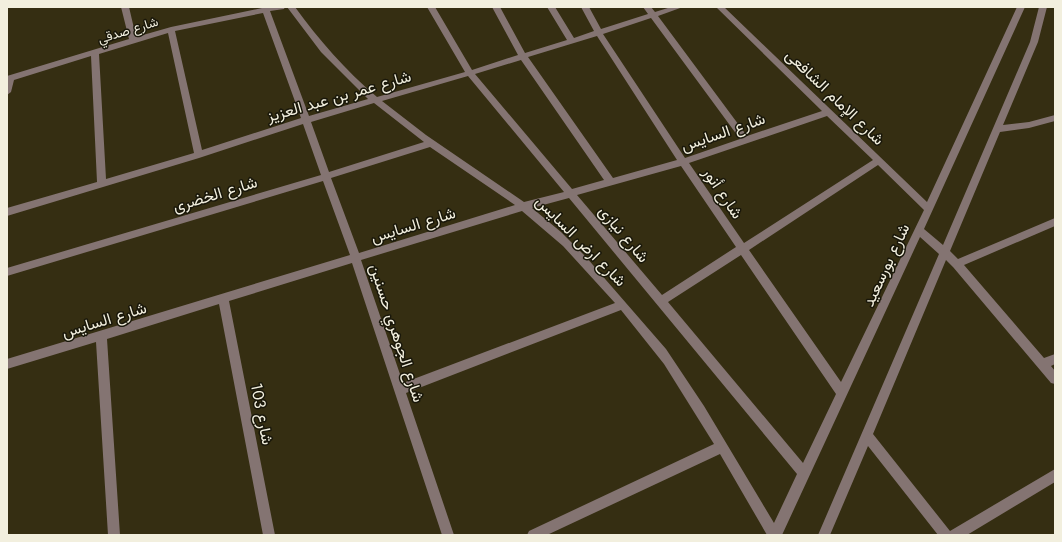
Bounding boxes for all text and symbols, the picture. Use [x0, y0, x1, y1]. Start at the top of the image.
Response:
street label: شارع صدقي [95, 12, 161, 49]
street label: شارع الإمام الشافعى [780, 44, 890, 150]
street label: شارع عمر بن عبد العزيز [263, 64, 414, 128]
street label: شارع السايس [678, 107, 768, 157]
street label: شارع أنور [697, 162, 749, 223]
street label: شارع الخضرى [170, 170, 260, 218]
street label: شارع ارض السايس [530, 190, 632, 292]
street label: شارع نيازى [593, 200, 655, 268]
street label: شارع السايس [368, 201, 458, 249]
street label: شارع بورسعيد [857, 220, 915, 310]
street label: شارع الجوهري حسنين [362, 261, 430, 406]
street label: شارع السايس [59, 296, 149, 344]
street label: شارع 103 [245, 381, 279, 447]

